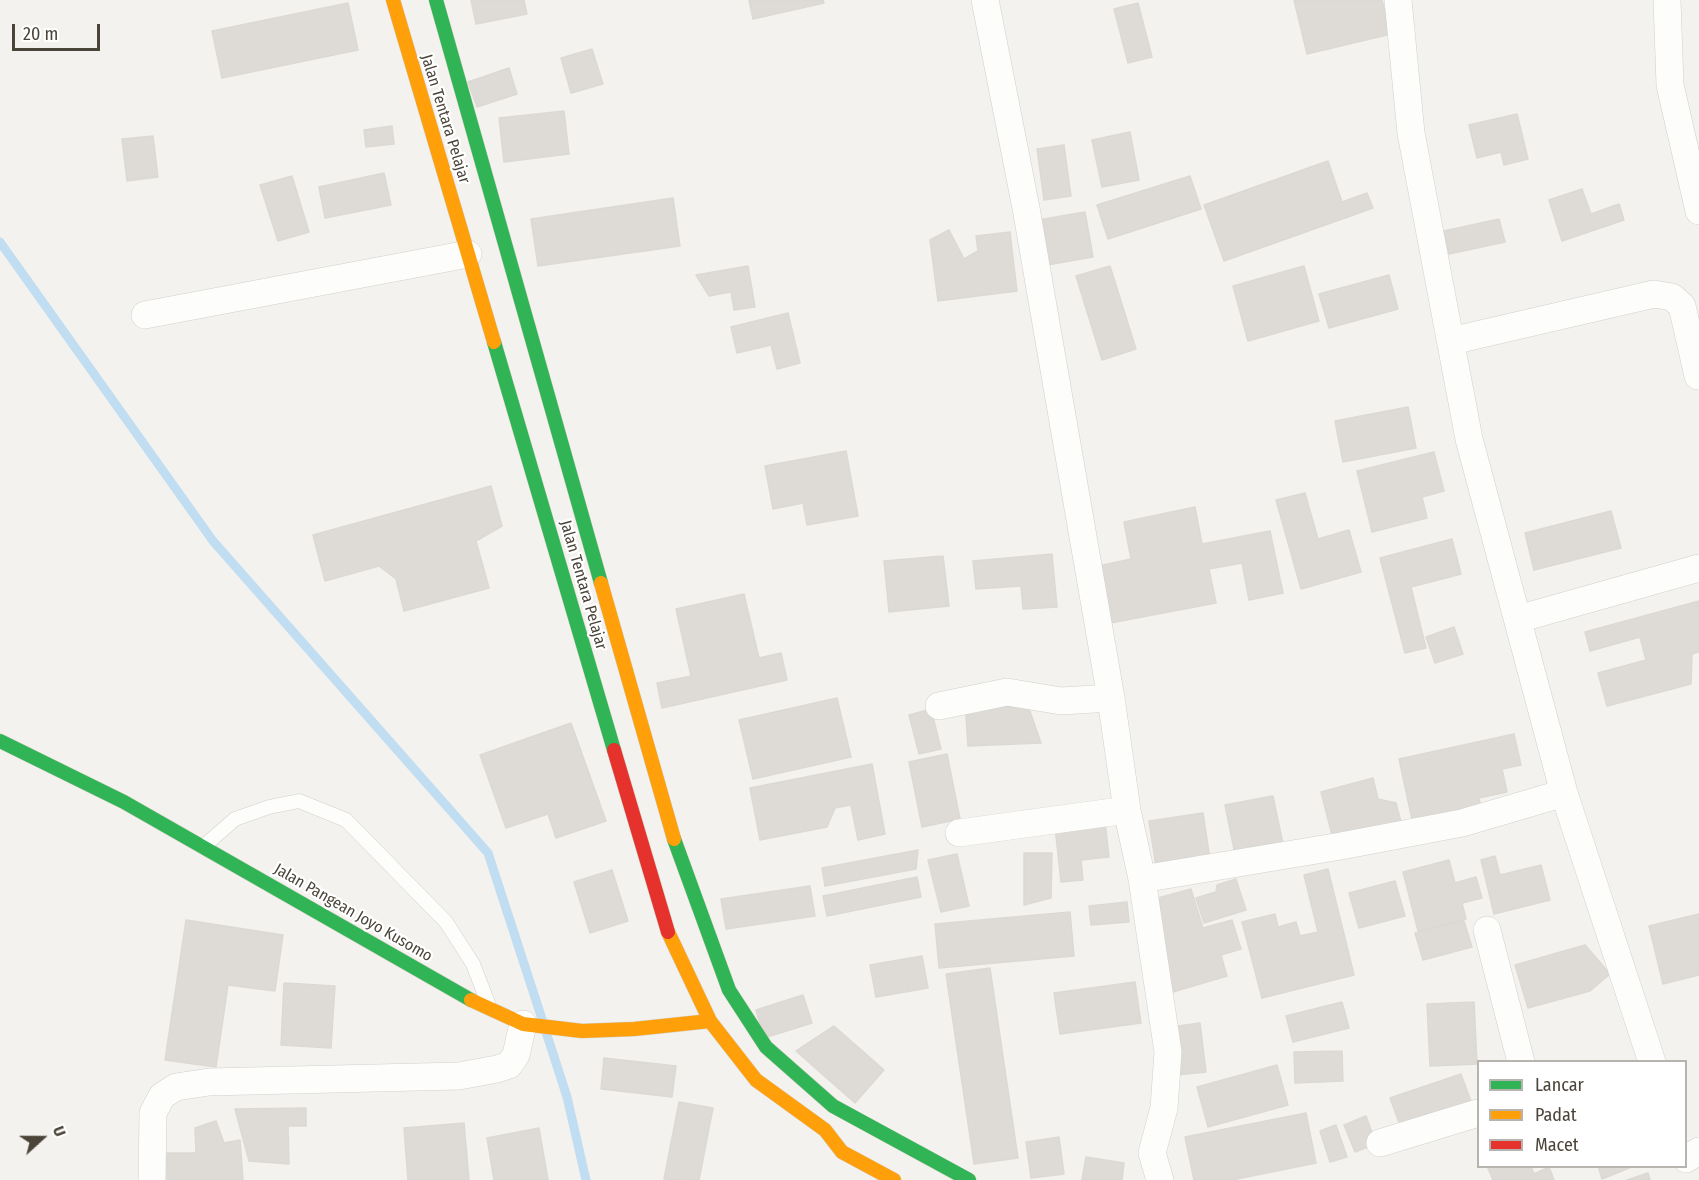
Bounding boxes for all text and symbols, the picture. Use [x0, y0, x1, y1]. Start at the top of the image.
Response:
scale bar [15, 12, 104, 50]
text: 20 m [23, 23, 58, 45]
street label: Jalan Tentara Pelajar [416, 52, 474, 186]
street label: Jalan Tentara Pelajar [555, 518, 611, 652]
street label: Jalan Pangean Joyo Kusomo [270, 860, 436, 966]
legend [1477, 1060, 1687, 1168]
text: Lancar [1535, 1074, 1584, 1096]
text: Padat [1535, 1104, 1577, 1126]
north arrow [12, 1108, 72, 1168]
text: U [49, 1124, 70, 1139]
text: Macet [1535, 1134, 1579, 1156]

